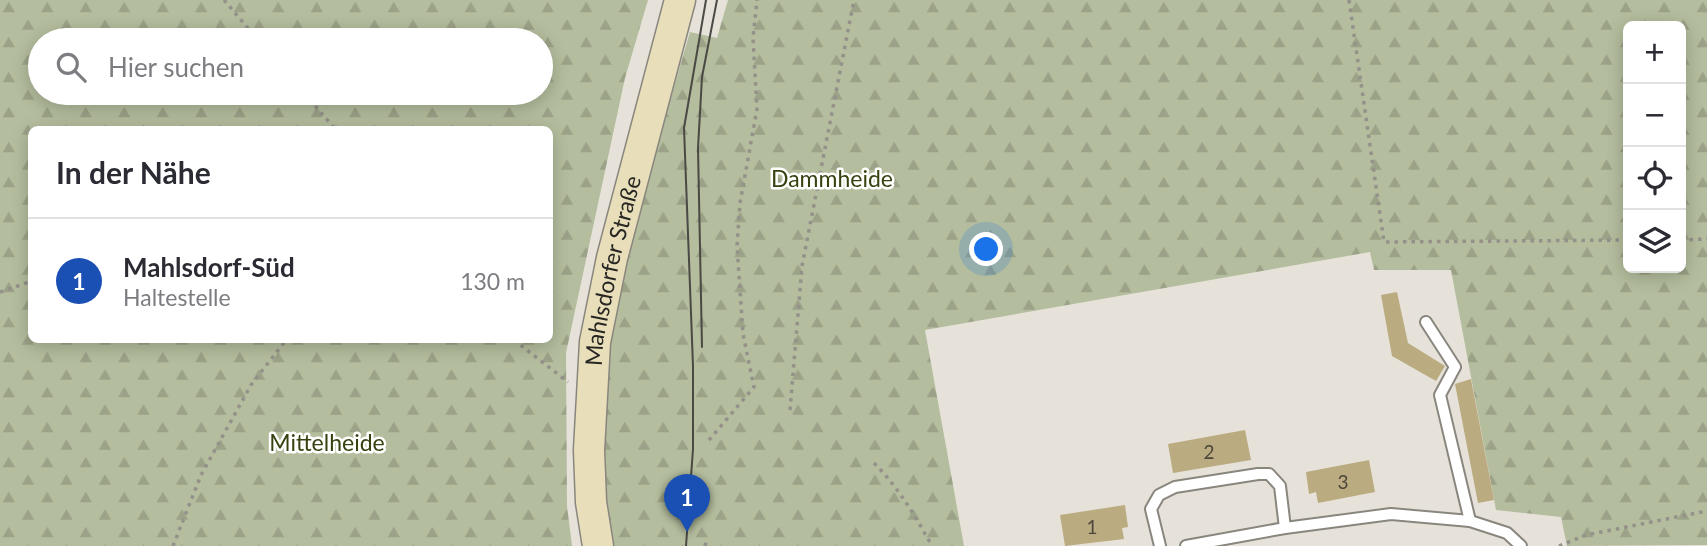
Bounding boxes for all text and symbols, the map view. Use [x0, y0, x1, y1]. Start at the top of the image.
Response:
map controls [1623, 21, 1686, 273]
button: + [1623, 21, 1686, 84]
search box [28, 28, 553, 105]
icon: search [52, 48, 90, 86]
text: Hier suchen [108, 51, 244, 83]
button: − [1623, 84, 1686, 147]
button: locate [1623, 147, 1686, 210]
text: In der Nähe [56, 154, 211, 190]
park label: Dammheide [771, 164, 893, 192]
street label: Mahlsdorfer Straße [579, 172, 646, 366]
button: layers [1623, 210, 1686, 273]
your location [969, 232, 1003, 266]
text: Mahlsdorf-Süd [123, 251, 295, 283]
text: 1 [72, 267, 86, 295]
text: 130 m [460, 267, 525, 295]
text: Haltestelle [123, 283, 231, 311]
park label: Mittelheide [269, 428, 385, 456]
house number: 2 [1203, 440, 1215, 463]
house number: 3 [1337, 470, 1349, 493]
pin: 1 [664, 474, 710, 532]
house number: 1 [1086, 515, 1098, 538]

